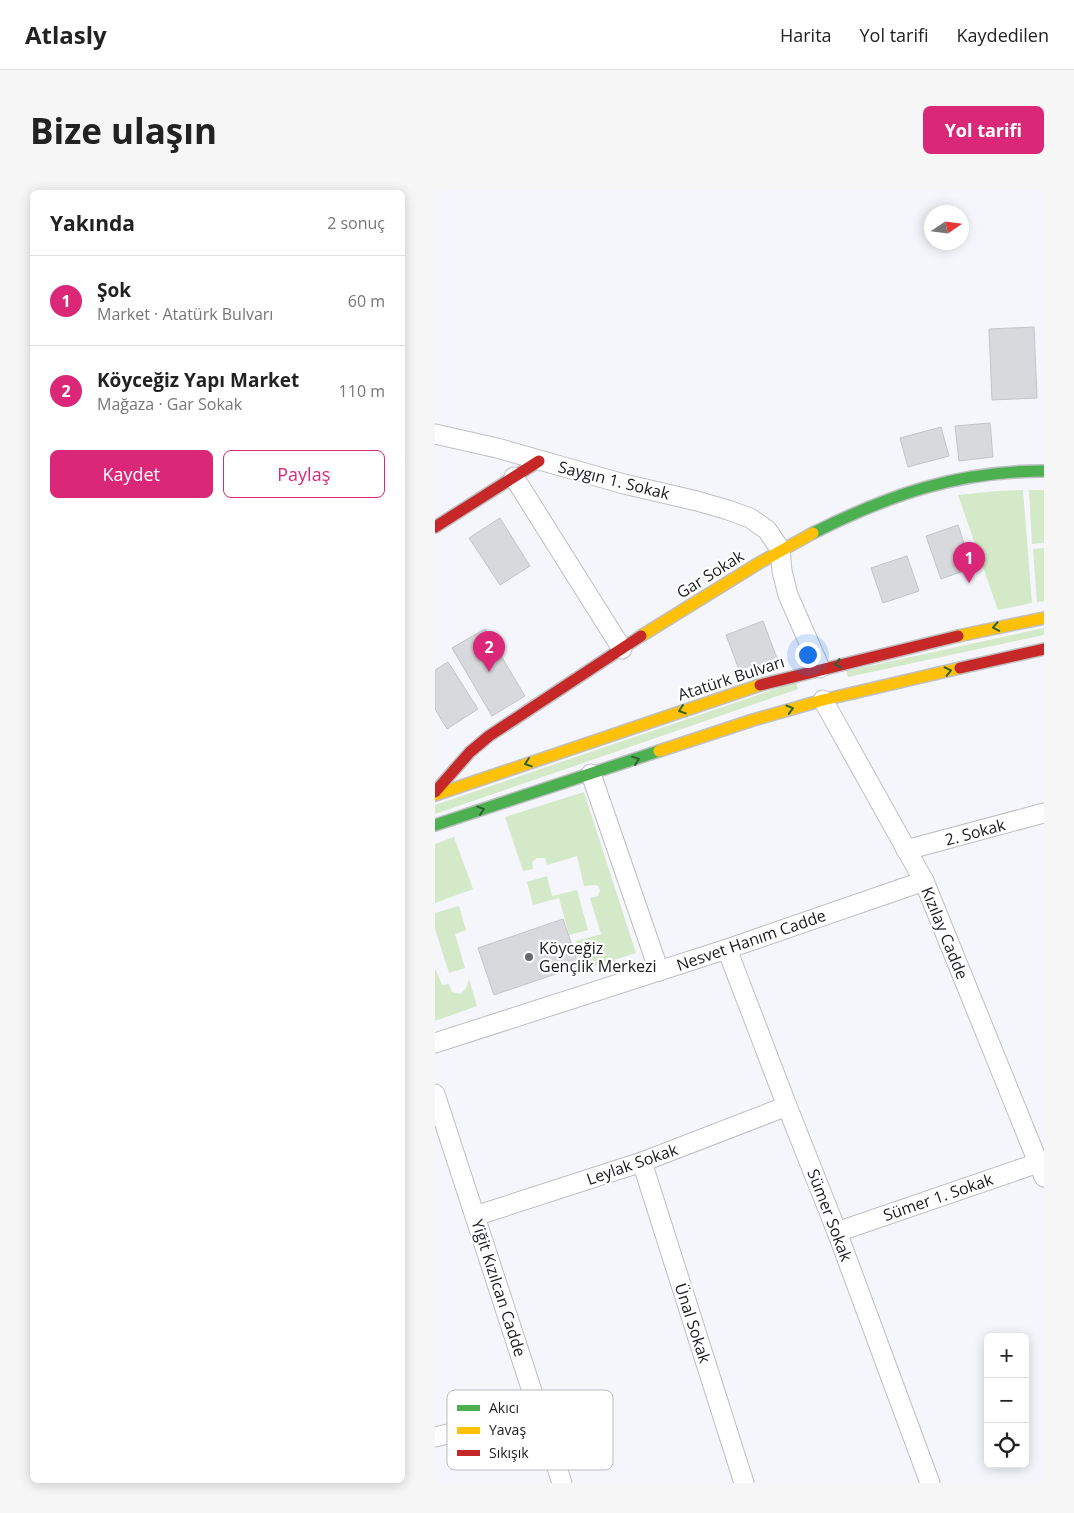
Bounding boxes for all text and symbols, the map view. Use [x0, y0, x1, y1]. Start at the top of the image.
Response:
text: Atlasly [25, 18, 107, 51]
text: Harita [780, 23, 832, 47]
text: Yol tarifi [860, 23, 929, 47]
text: Kaydedilen [957, 23, 1049, 47]
button: Yol tarifi [923, 106, 1044, 154]
text: Bize ulaşın [30, 107, 217, 154]
north arrow [924, 205, 969, 250]
text: Yakında [50, 209, 135, 237]
text: 2 sonuç [327, 212, 385, 234]
text: Şok [97, 277, 131, 303]
text: 1 [61, 290, 71, 312]
text: 60 m [348, 290, 385, 312]
text: Market · Atatürk Bulvarı [97, 303, 273, 325]
text: Köyceğiz Yapı Market [97, 367, 299, 393]
text: 2 [61, 380, 71, 402]
text: 110 m [339, 380, 385, 402]
text: Mağaza · Gar Sokak [97, 393, 242, 415]
button: Kaydet [50, 450, 213, 498]
button: Paylaş [223, 450, 385, 498]
street label: Saygın 1. Sokak [556, 456, 673, 505]
pin: 1 [953, 542, 985, 583]
street label: Gar Sokak [672, 544, 748, 603]
one-way arrow [992, 622, 1001, 632]
pin: 2 [473, 631, 505, 672]
your location [795, 642, 821, 668]
street label: Atatürk Bulvarı [675, 650, 787, 706]
one-way arrow [833, 658, 842, 669]
one-way arrow [944, 666, 953, 677]
one-way arrow [678, 704, 687, 714]
one-way arrow [786, 705, 794, 715]
one-way arrow [631, 755, 639, 765]
one-way arrow [525, 757, 533, 767]
one-way arrow [477, 806, 485, 816]
street label: 2. Sokak [942, 813, 1008, 851]
street label: Kızılay Cadde [916, 883, 974, 983]
street label: Nesvet Hanım Cadde [673, 904, 829, 976]
place label: Köyceğiz Gençlik Merkezi [539, 937, 657, 977]
marker: Köyceğiz Gençlik Merkezi [523, 951, 535, 963]
street label: Leylak Sokak [584, 1138, 681, 1190]
street label: Sümer Sokak [802, 1166, 858, 1265]
street label: Sümer 1. Sokak [880, 1168, 996, 1226]
street label: Yiğit Kızılcan Cadde [466, 1217, 532, 1359]
street label: Ünal Sokak [670, 1280, 716, 1366]
map controls [984, 1333, 1029, 1468]
button: + [984, 1333, 1029, 1378]
button: − [984, 1378, 1029, 1423]
legend [447, 1390, 613, 1470]
text: Akıcı [489, 1398, 519, 1417]
text: Yavaş [489, 1420, 526, 1439]
button: locate [984, 1423, 1029, 1468]
text: Sıkışık [489, 1443, 529, 1462]

